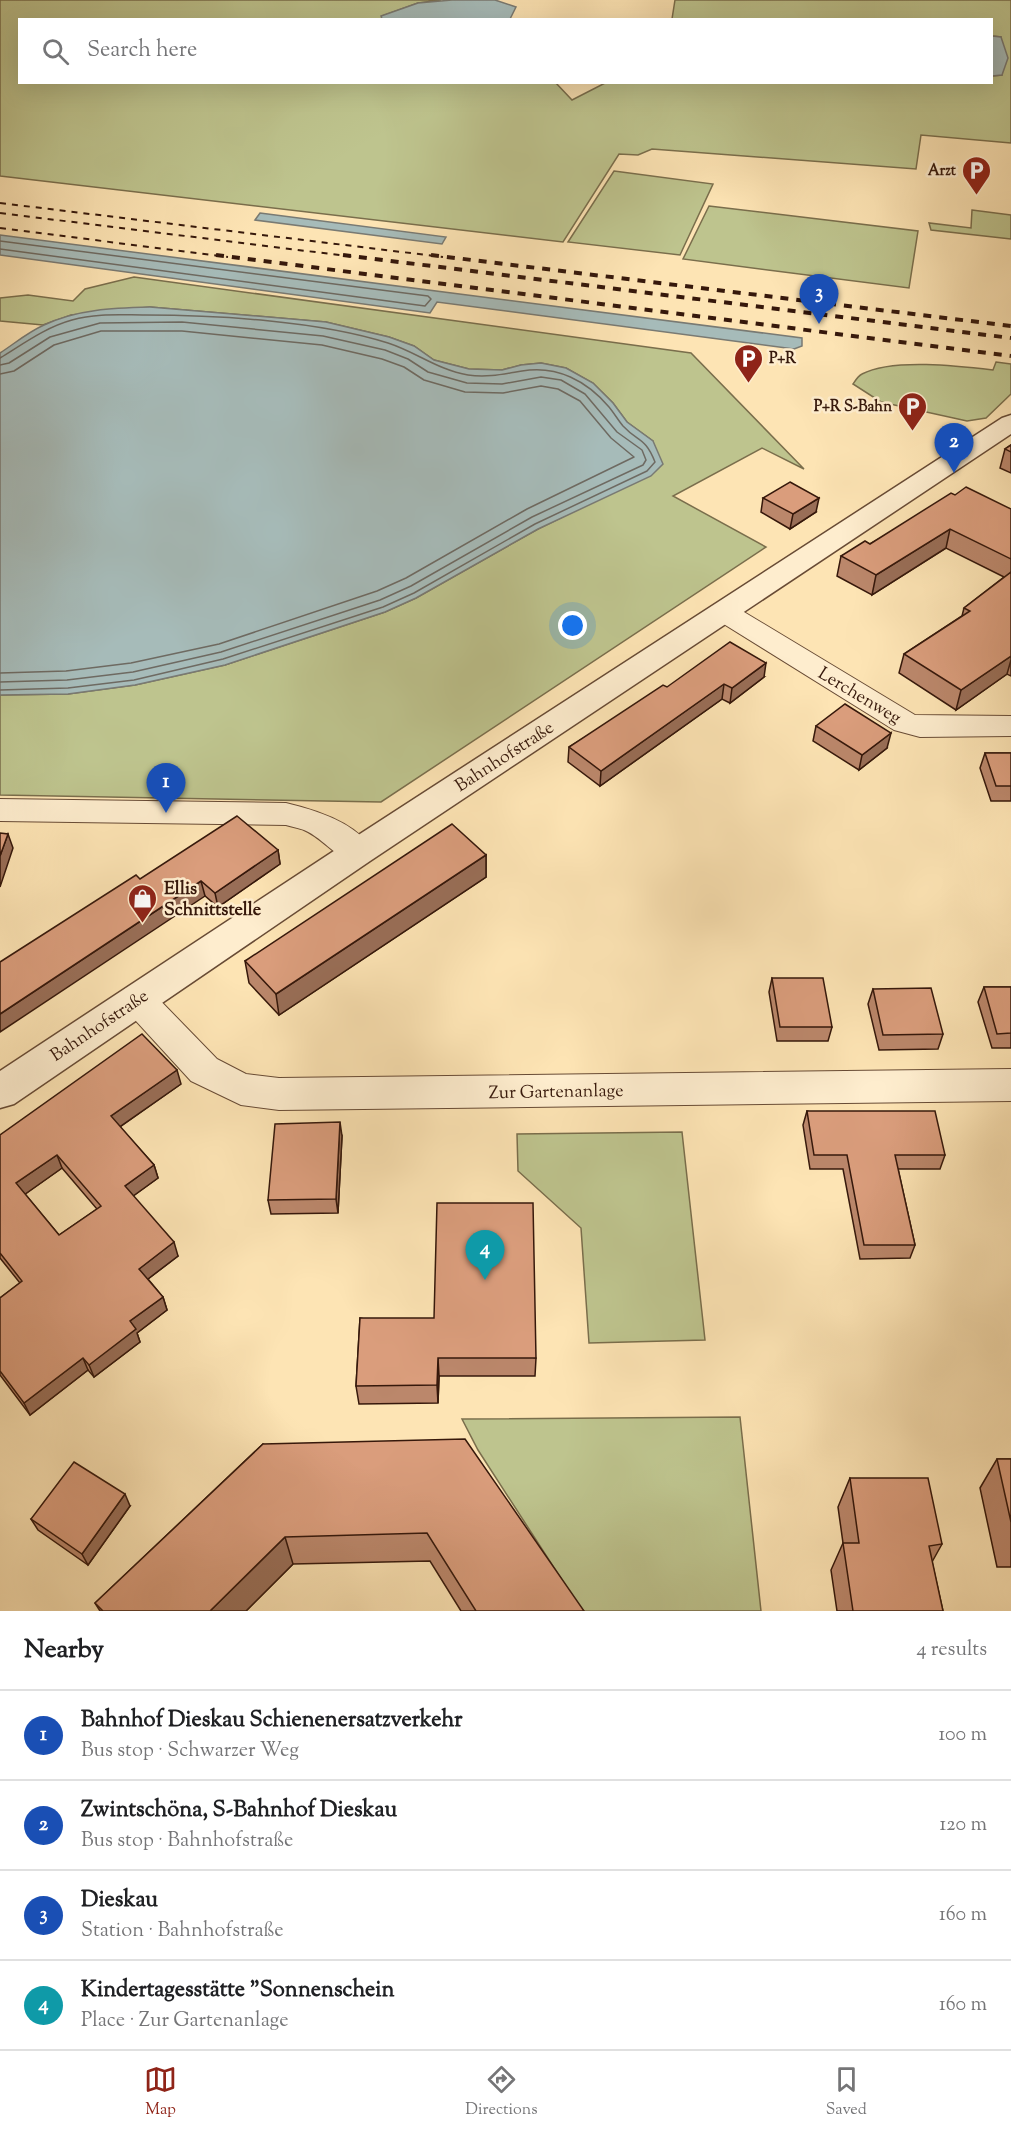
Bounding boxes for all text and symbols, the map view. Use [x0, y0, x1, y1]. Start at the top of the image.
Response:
search box [18, 18, 993, 84]
icon: search [39, 35, 72, 68]
text: Search here [87, 35, 197, 67]
parking icon: Arzt [961, 154, 993, 196]
place label: Arzt [928, 161, 957, 182]
pin: 3 [800, 274, 838, 324]
parking icon: P+R [732, 342, 764, 384]
place label: P+R [769, 349, 796, 370]
parking icon: P+R S-Bahn [897, 390, 929, 432]
place label: P+R S-Bahn [814, 397, 892, 418]
pin: 2 [934, 424, 974, 473]
your location [558, 611, 587, 640]
street label: Lerchenweg [812, 662, 906, 732]
street label: Bahnhofstraße [450, 716, 560, 799]
pin: 1 [146, 764, 186, 813]
place label: Ellis Schnittstelle [164, 877, 262, 924]
shop icon: Ellis Schnittstelle [127, 882, 159, 924]
street label: Bahnhofstraße [46, 984, 154, 1069]
street label: Zur Gartenanlage [488, 1079, 624, 1107]
pin: 4 [466, 1230, 504, 1280]
text: Nearby [24, 1632, 104, 1669]
text: 4 results [916, 1636, 987, 1665]
text: Bahnhof Dieskau Schienenersatzverkehr [81, 1705, 462, 1737]
text: 1 [40, 1721, 47, 1750]
text: 100 m [938, 1721, 987, 1750]
text: Bus stop · Schwarzer Weg [81, 1737, 299, 1766]
text: Zwintschöna, S-Bahnhof Dieskau [81, 1795, 397, 1827]
text: 2 [39, 1811, 48, 1840]
text: 120 m [939, 1811, 987, 1840]
text: Bus stop · Bahnhofstraße [81, 1827, 293, 1856]
text: Dieskau [81, 1885, 158, 1917]
text: 3 [39, 1901, 48, 1930]
text: 160 m [939, 1901, 987, 1930]
text: Station · Bahnhofstraße [81, 1917, 284, 1946]
text: Kindertagesstätte "Sonnenschein [81, 1975, 395, 2007]
text: 4 [38, 1991, 49, 2020]
text: 160 m [939, 1991, 987, 2020]
text: Place · Zur Gartenanlage [81, 2007, 289, 2036]
tab: Map [144, 2063, 177, 2122]
tab: Directions [465, 2063, 538, 2122]
tab: Saved [826, 2063, 867, 2122]

